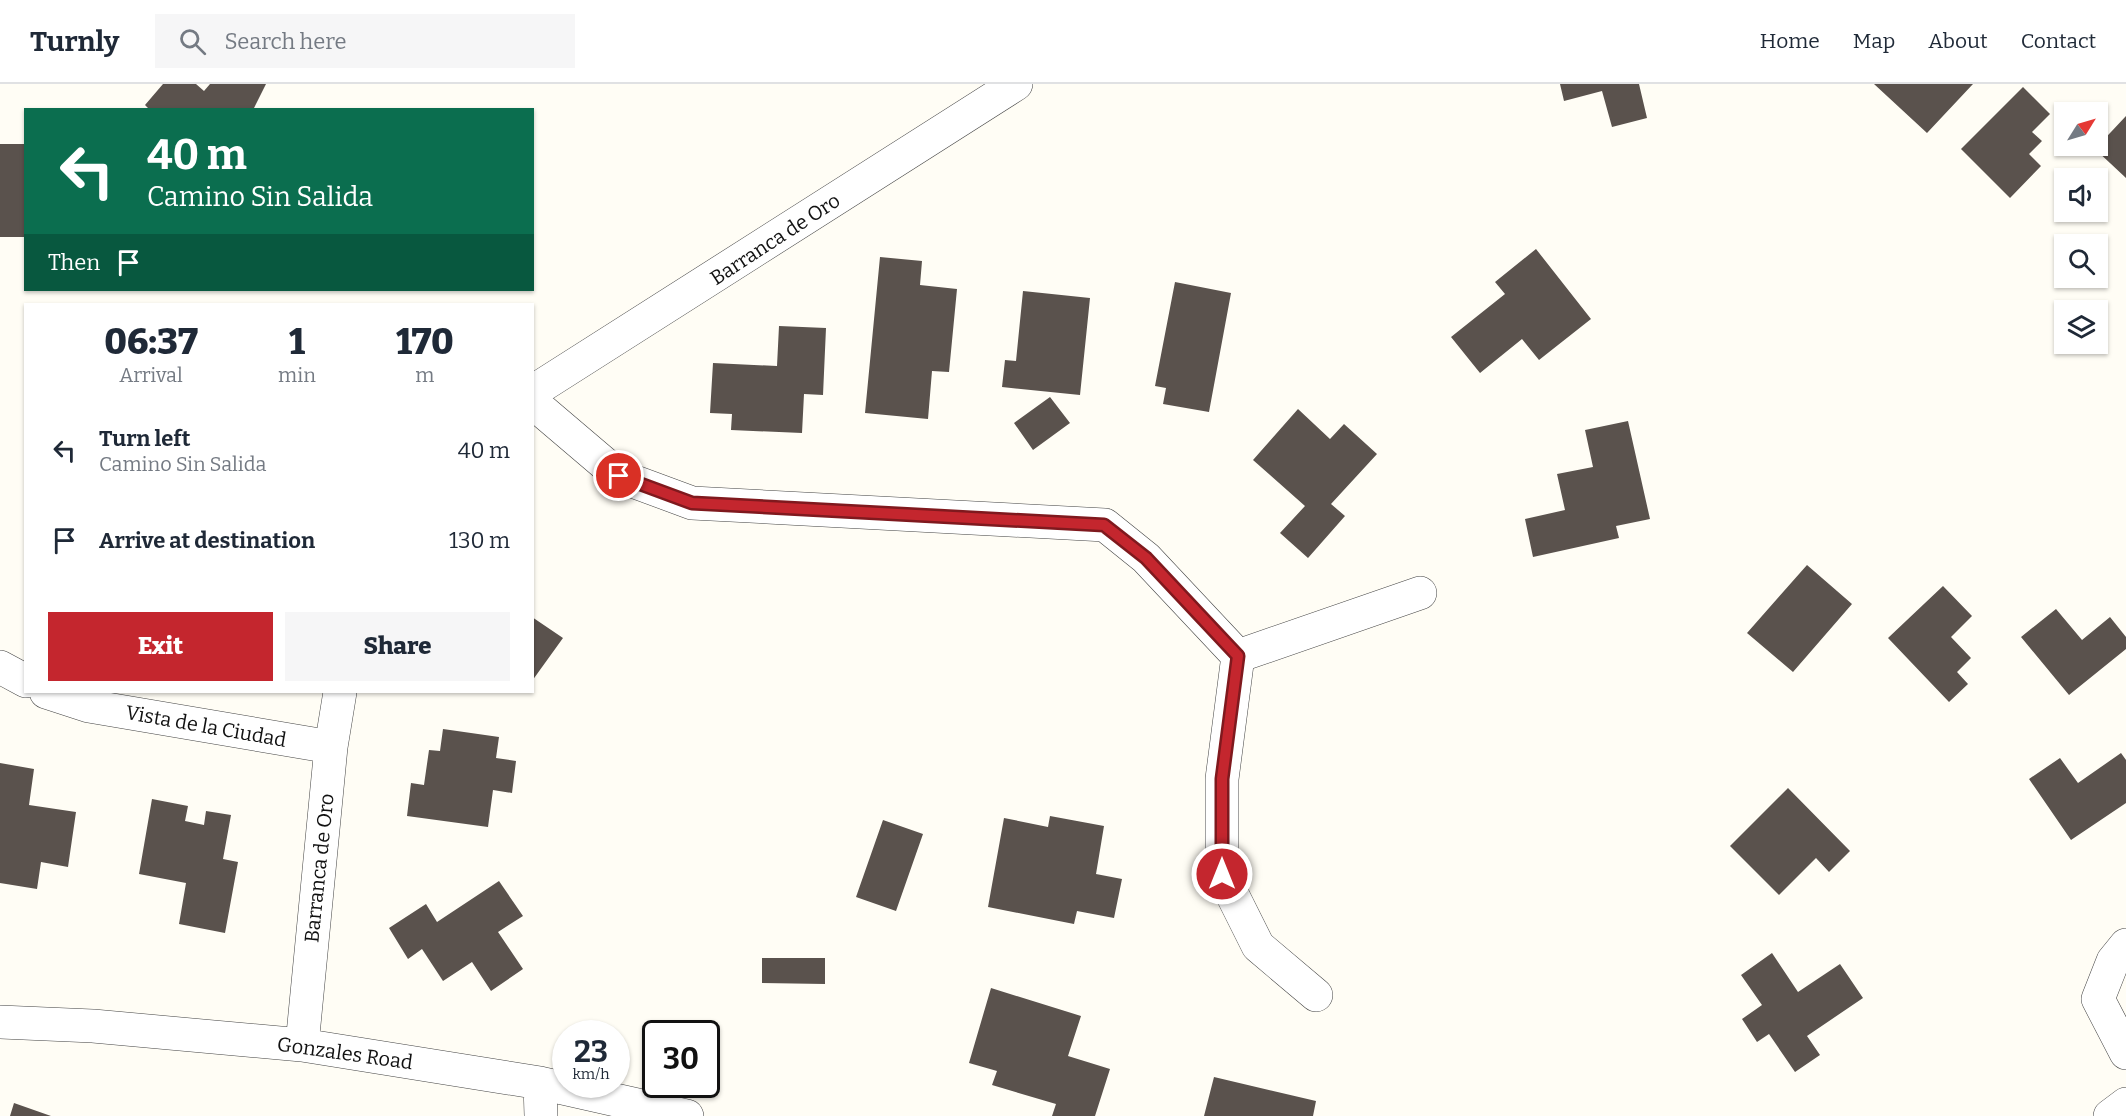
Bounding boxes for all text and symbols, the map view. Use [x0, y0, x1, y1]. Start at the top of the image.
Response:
search box [155, 14, 575, 68]
text: Turnly [30, 25, 119, 58]
icon: search [176, 25, 209, 58]
text: Search here [224, 28, 347, 55]
text: Home [1760, 28, 1820, 54]
text: Map [1853, 28, 1895, 54]
text: About [1928, 28, 1988, 54]
text: Contact [2021, 28, 2096, 54]
north arrow [2054, 102, 2108, 156]
map controls [2054, 102, 2108, 354]
text: 40 m [147, 130, 247, 180]
icon: left [48, 132, 126, 210]
button: sound [2054, 168, 2108, 222]
text: Camino Sin Salida [147, 181, 373, 213]
street label: Barranca de Oro [706, 188, 844, 290]
button: search [2054, 234, 2108, 288]
icon: arrive [112, 246, 145, 279]
text: Then [48, 249, 100, 276]
button: layers [2054, 300, 2108, 354]
text: 06:37 [104, 320, 198, 364]
text: 1 [289, 320, 305, 364]
text: 170 [396, 320, 454, 364]
text: Arrival [119, 363, 183, 387]
text: min [278, 363, 316, 387]
text: m [415, 363, 434, 387]
text: Turn left [99, 425, 191, 452]
icon: left [48, 434, 81, 467]
text: 40 m [458, 437, 510, 464]
pin [593, 450, 644, 501]
text: Camino Sin Salida [99, 452, 266, 476]
icon: arrive [602, 459, 635, 492]
icon: arrive [48, 524, 81, 557]
text: Arrive at destination [99, 527, 315, 554]
text: 130 m [449, 527, 510, 554]
button: Exit [48, 612, 273, 681]
button: Share [285, 612, 510, 681]
street label: Vista de la Ciudad [124, 700, 288, 752]
street label: Barranca de Oro [299, 792, 339, 944]
position arrow [1190, 842, 1254, 906]
speed limit sign: 30 [642, 1020, 720, 1098]
street label: Gonzales Road [276, 1032, 414, 1074]
text: 23 [574, 1034, 608, 1070]
text: km/h [572, 1065, 610, 1083]

